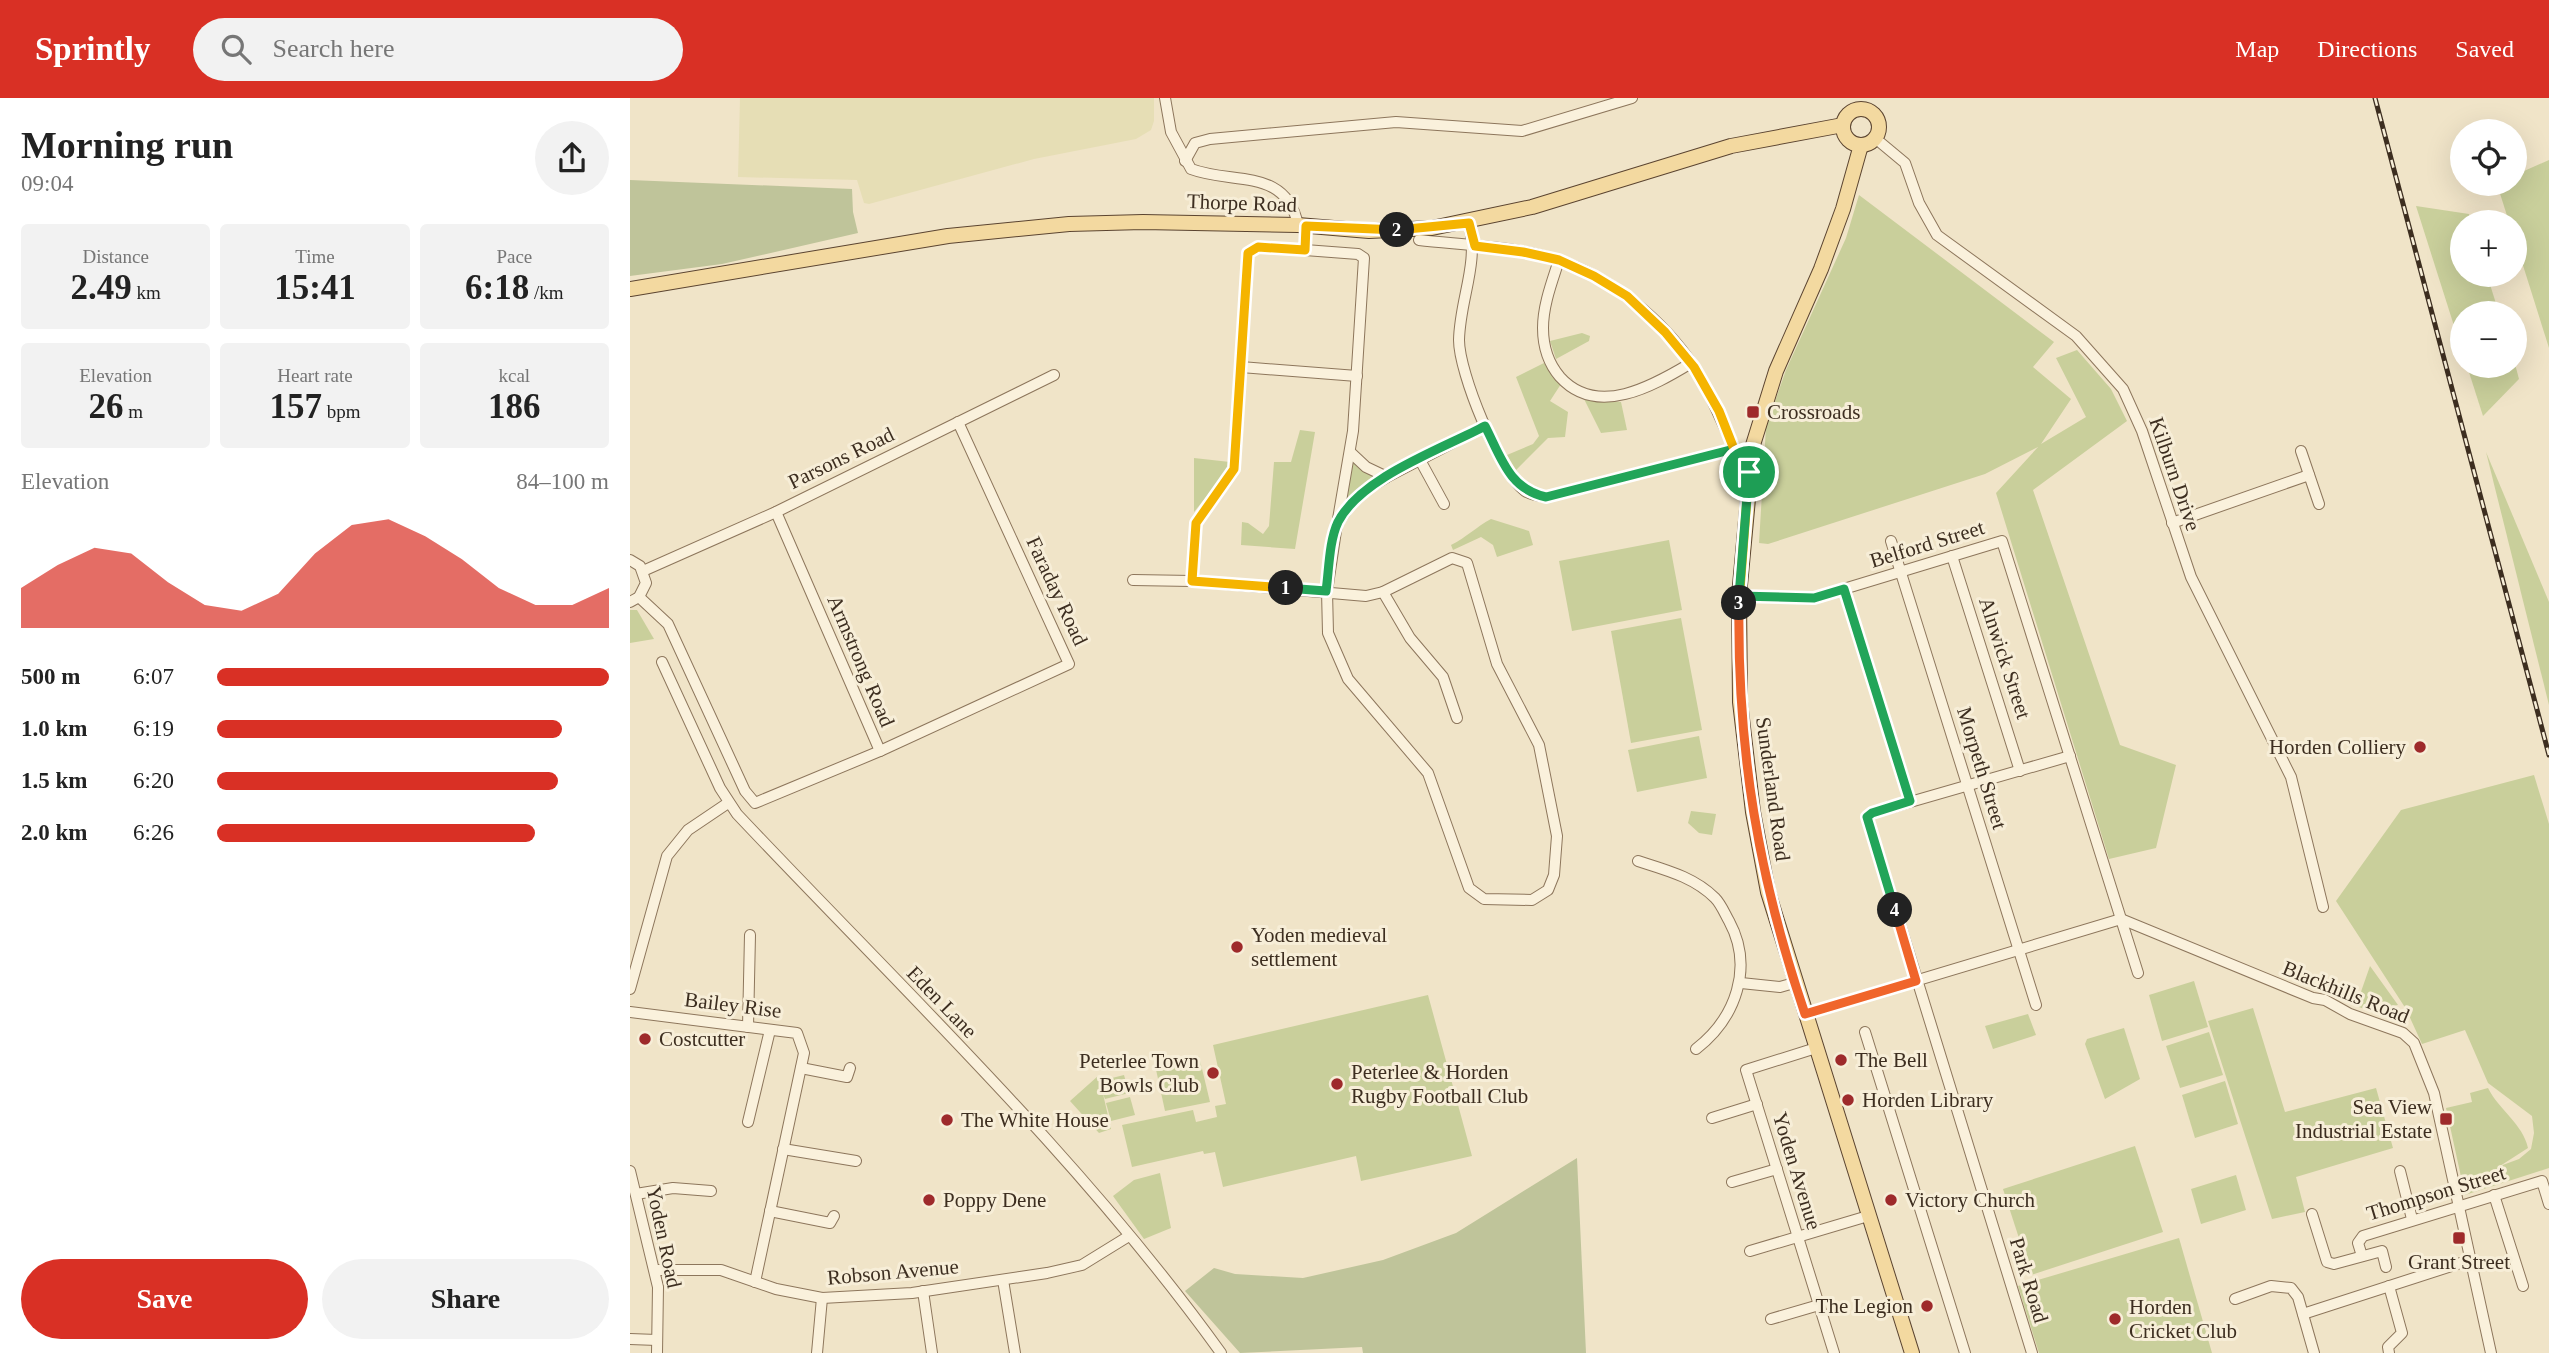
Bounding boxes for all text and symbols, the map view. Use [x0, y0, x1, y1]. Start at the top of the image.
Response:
search box [193, 18, 683, 81]
icon: search [217, 30, 255, 68]
text: Sprintly [35, 31, 151, 67]
text: Search here [273, 34, 395, 63]
text: Map [2235, 36, 2279, 62]
text: Directions [2317, 36, 2417, 62]
text: Saved [2455, 36, 2514, 62]
map controls [2450, 119, 2527, 378]
button: locate [2450, 119, 2527, 196]
button: share [535, 121, 609, 195]
text: Morning run [21, 124, 233, 166]
text: 09:04 [21, 171, 73, 196]
street label: Thorpe Road [1186, 189, 1298, 217]
button: + [2450, 210, 2527, 287]
pin: 2 [1380, 212, 1414, 248]
text: 2 [1392, 219, 1401, 240]
text: Distance [82, 246, 149, 267]
text: Time [295, 246, 335, 267]
text: Pace [496, 246, 532, 267]
text: 2.49 [71, 268, 132, 307]
text: 15:41 [274, 268, 356, 307]
text: 6:18 [465, 268, 529, 307]
text: km [132, 282, 161, 303]
text: /km [529, 282, 564, 303]
button: − [2450, 301, 2527, 378]
text: Elevation [79, 365, 152, 386]
text: Heart rate [277, 365, 353, 386]
text: kcal [498, 365, 530, 386]
text: 26 [88, 387, 123, 426]
text: 157 [269, 387, 322, 426]
text: 186 [488, 387, 541, 426]
place label: Crossroads [1767, 400, 1860, 424]
text: m [123, 401, 143, 422]
text: bpm [322, 401, 361, 422]
marker: Crossroads [1745, 404, 1761, 420]
street label: Kilburn Drive [2144, 414, 2206, 534]
street label: Parsons Road [784, 422, 898, 494]
pin [1719, 442, 1779, 502]
icon: arrive [1730, 453, 1768, 491]
text: Elevation [21, 469, 109, 494]
text: 84–100 m [516, 469, 609, 494]
street label: Belford Street [1867, 515, 1987, 573]
street label: Faraday Road [1021, 533, 1093, 650]
pin: 1 [1268, 570, 1304, 606]
text: 1 [1281, 577, 1290, 598]
pin: 3 [1722, 586, 1756, 620]
street label: Armstrong Road [822, 592, 900, 731]
text: 3 [1734, 592, 1743, 613]
street label: Alnwick Street [1974, 594, 2036, 722]
text: 500 m [21, 664, 80, 689]
text: 6:07 [133, 664, 174, 689]
street label: Morpeth Street [1952, 704, 2012, 832]
street label: Sunderland Road [1751, 715, 1795, 863]
text: 1.0 km [21, 716, 87, 741]
text: 6:19 [133, 716, 174, 741]
place label: Horden Colliery [2269, 735, 2406, 759]
marker: Horden Colliery [2412, 739, 2428, 755]
text: 1.5 km [21, 768, 87, 793]
text: 6:20 [133, 768, 174, 793]
text: 2.0 km [21, 820, 87, 845]
text: 6:26 [133, 820, 174, 845]
pin: 4 [1878, 892, 1912, 928]
text: 4 [1890, 899, 1899, 920]
place label: Yoden medieval settlement [1251, 923, 1387, 971]
marker: Yoden medieval settlement [1229, 939, 1245, 955]
street label: Blackhills Road [2279, 956, 2413, 1029]
street label: Eden Lane [902, 961, 982, 1043]
street label: Bailey Rise [683, 987, 783, 1023]
place label: Costcutter [659, 1027, 745, 1051]
marker: Costcutter [637, 1031, 653, 1047]
place label: The Bell [1855, 1048, 1928, 1072]
place label: Peterlee Town Bowls Club [1079, 1049, 1199, 1097]
marker: The Bell [1833, 1052, 1849, 1068]
place label: Peterlee & Horden Rugby Football Club [1351, 1060, 1528, 1108]
marker: Peterlee Town Bowls Club [1205, 1065, 1221, 1081]
marker: Peterlee & Horden Rugby Football Club [1329, 1076, 1345, 1092]
place label: Horden Library [1862, 1088, 1994, 1112]
marker: Horden Library [1840, 1092, 1856, 1108]
place label: Sea View Industrial Estate [2295, 1095, 2433, 1143]
place label: The White House [961, 1108, 1109, 1132]
street label: Yoden Avenue [1768, 1109, 1826, 1233]
marker: Sea View Industrial Estate [2438, 1111, 2454, 1127]
marker: The White House [939, 1112, 955, 1128]
street label: Thompson Street [2364, 1160, 2509, 1226]
street label: Yoden Road [642, 1184, 687, 1291]
place label: Poppy Dene [943, 1188, 1046, 1212]
place label: Victory Church [1905, 1188, 2035, 1212]
marker: Poppy Dene [921, 1192, 937, 1208]
marker: Victory Church [1883, 1192, 1899, 1208]
marker: Grant Street [2451, 1230, 2467, 1246]
street label: Park Road [2005, 1234, 2053, 1326]
place label: Grant Street [2408, 1250, 2510, 1274]
street label: Robson Avenue [826, 1254, 960, 1290]
button: Save [21, 1259, 308, 1339]
button: Share [322, 1259, 609, 1339]
place label: The Legion [1816, 1294, 1913, 1318]
place label: Horden Cricket Club [2129, 1295, 2237, 1343]
marker: The Legion [1919, 1298, 1935, 1314]
marker: Horden Cricket Club [2107, 1311, 2123, 1327]

